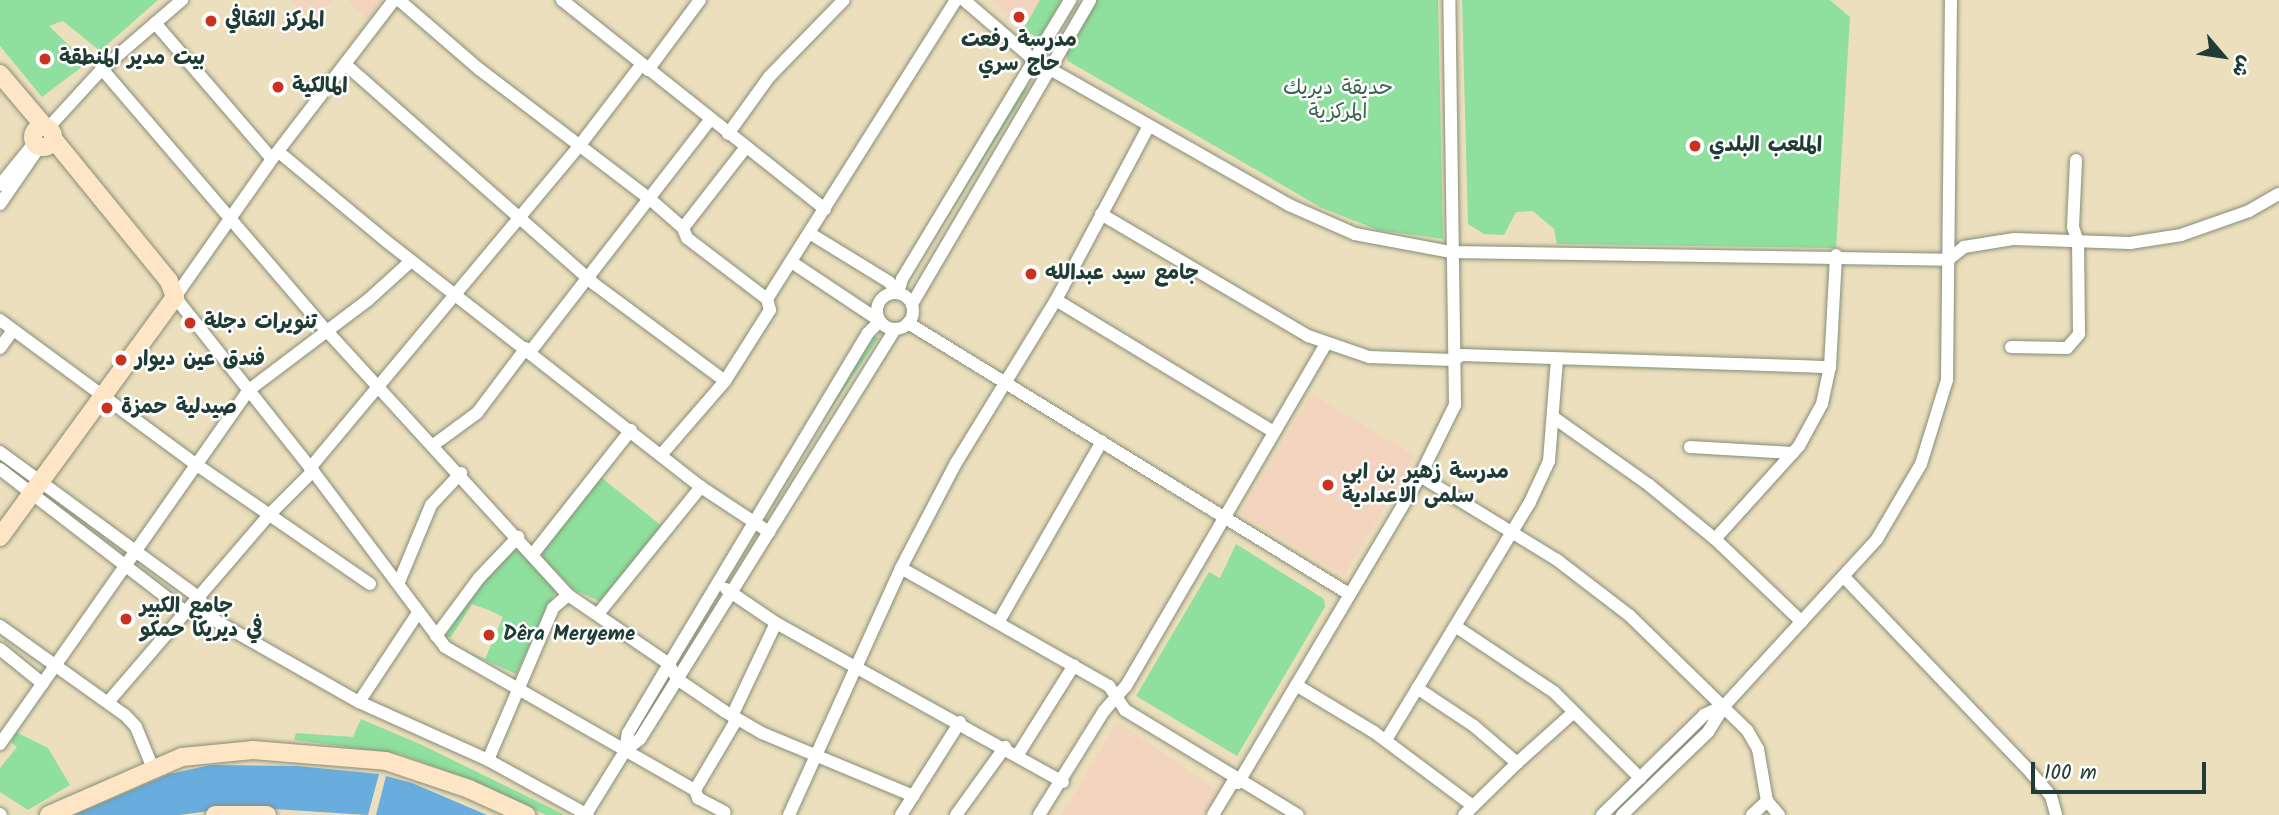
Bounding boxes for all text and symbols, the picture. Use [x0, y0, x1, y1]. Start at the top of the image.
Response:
place label: المركز الثقافي [225, 8, 324, 34]
marker: مدرسة رفعت حاج سري [1011, 9, 1027, 25]
marker: المركز الثقافي [203, 13, 219, 29]
north arrow [2188, 21, 2258, 91]
place label: مدرسة رفعت حاج سري [961, 28, 1077, 78]
place label: بيت مدير المنطقة [59, 46, 205, 72]
text: ش [2223, 50, 2260, 83]
marker: بيت مدير المنطقة [37, 51, 53, 67]
place label: المالكية [292, 74, 348, 100]
park label: حديقة ديريك المركزية [1283, 76, 1393, 126]
marker: المالكية [270, 79, 286, 95]
place label: الملعب البلدي [1709, 133, 1822, 159]
marker: الملعب البلدي [1687, 138, 1703, 154]
place label: جامع سيد عبدالله [1045, 261, 1199, 287]
marker: جامع سيد عبدالله [1023, 266, 1039, 282]
place label: تنويرات دجلة [204, 310, 317, 336]
marker: تنويرات دجلة [182, 315, 198, 331]
place label: فندق عين ديوار [135, 347, 265, 373]
marker: فندق عين ديوار [113, 352, 129, 368]
place label: صيدلية حمزة [121, 395, 237, 421]
marker: صيدلية حمزة [99, 400, 115, 416]
place label: مدرسة زهير بن ابي سلمى الاعدادية [1342, 460, 1509, 510]
marker: مدرسة زهير بن ابي سلمى الاعدادية [1320, 477, 1336, 493]
place label: جامع الكبير في ديريكا حمكو [140, 594, 262, 644]
marker: جامع الكبير في ديريكا حمكو [118, 611, 134, 627]
place label: Dêra Meryeme [503, 622, 635, 648]
marker: Dêra Meryeme [481, 627, 497, 643]
scale bar [2034, 748, 2209, 792]
text: 100 m [2044, 757, 2097, 790]

